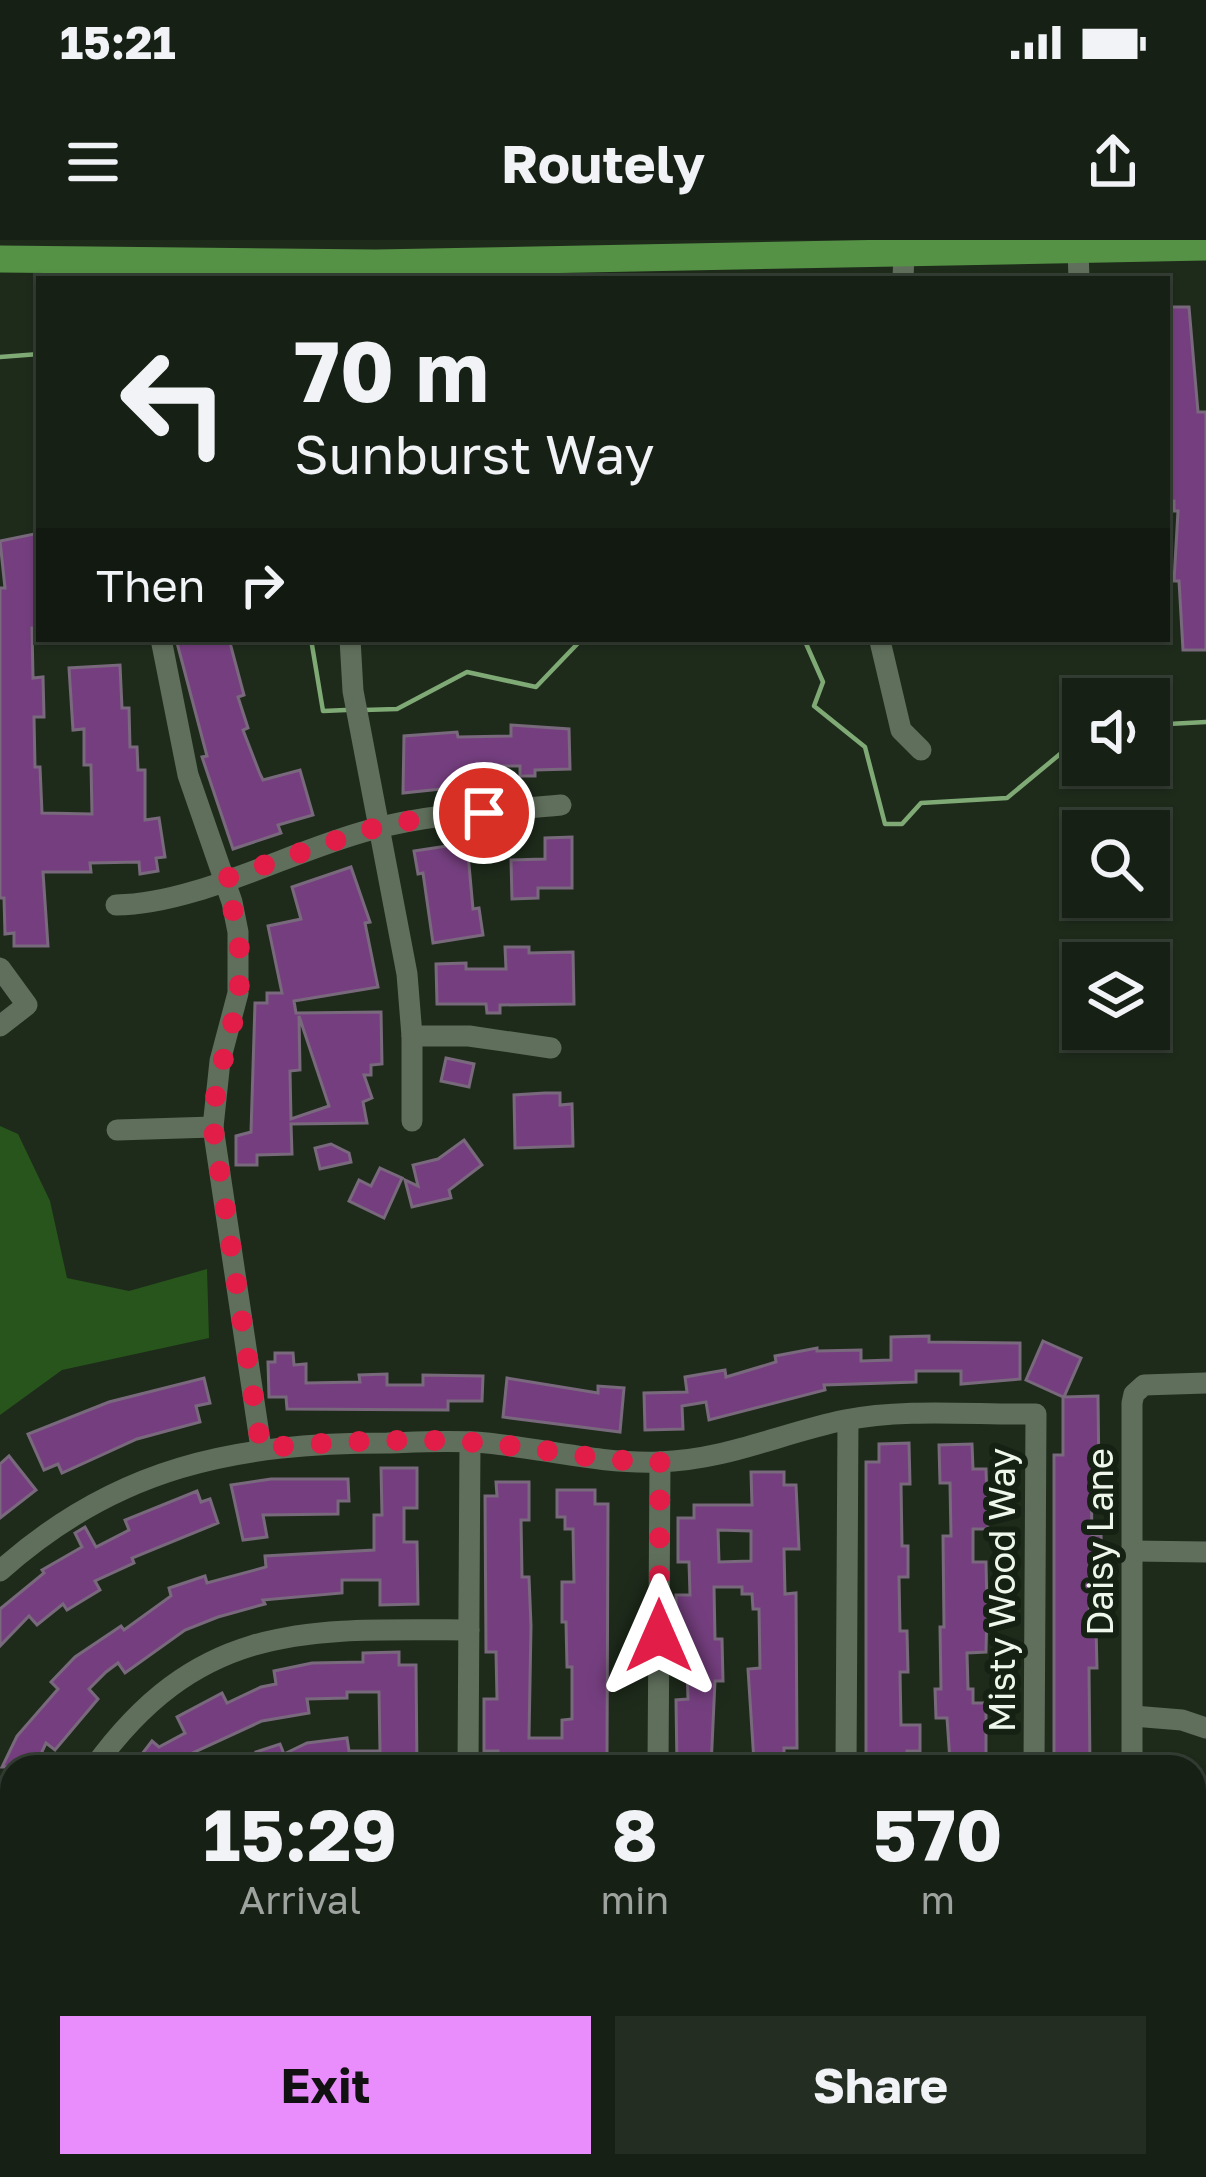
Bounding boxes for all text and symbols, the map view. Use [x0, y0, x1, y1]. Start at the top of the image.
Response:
text: 15:21 [60, 15, 176, 69]
icon: menu [60, 129, 126, 195]
icon: share [1080, 129, 1146, 195]
text: Routely [501, 130, 705, 195]
text: 70 m [294, 320, 489, 420]
icon: left [96, 324, 252, 480]
text: Sunburst Way [294, 421, 654, 486]
icon: right [229, 552, 295, 618]
text: Then [96, 558, 205, 612]
map controls [1062, 678, 1170, 1050]
button: sound [1062, 678, 1170, 786]
pin [433, 762, 535, 864]
icon: arrive [451, 780, 517, 846]
button: search [1062, 810, 1170, 918]
button: layers [1062, 942, 1170, 1050]
street label: Misty Wood Way [980, 1448, 1023, 1732]
street label: Daisy Lane [1078, 1448, 1121, 1636]
position arrow [596, 1573, 722, 1699]
text: 15:29 [203, 1790, 397, 1877]
text: 8 [612, 1790, 658, 1877]
text: 570 [873, 1790, 1003, 1877]
text: Arrival [239, 1876, 361, 1923]
text: min [600, 1876, 669, 1923]
text: m [920, 1876, 955, 1923]
button: Exit [60, 2016, 591, 2154]
button: Share [615, 2016, 1146, 2154]

